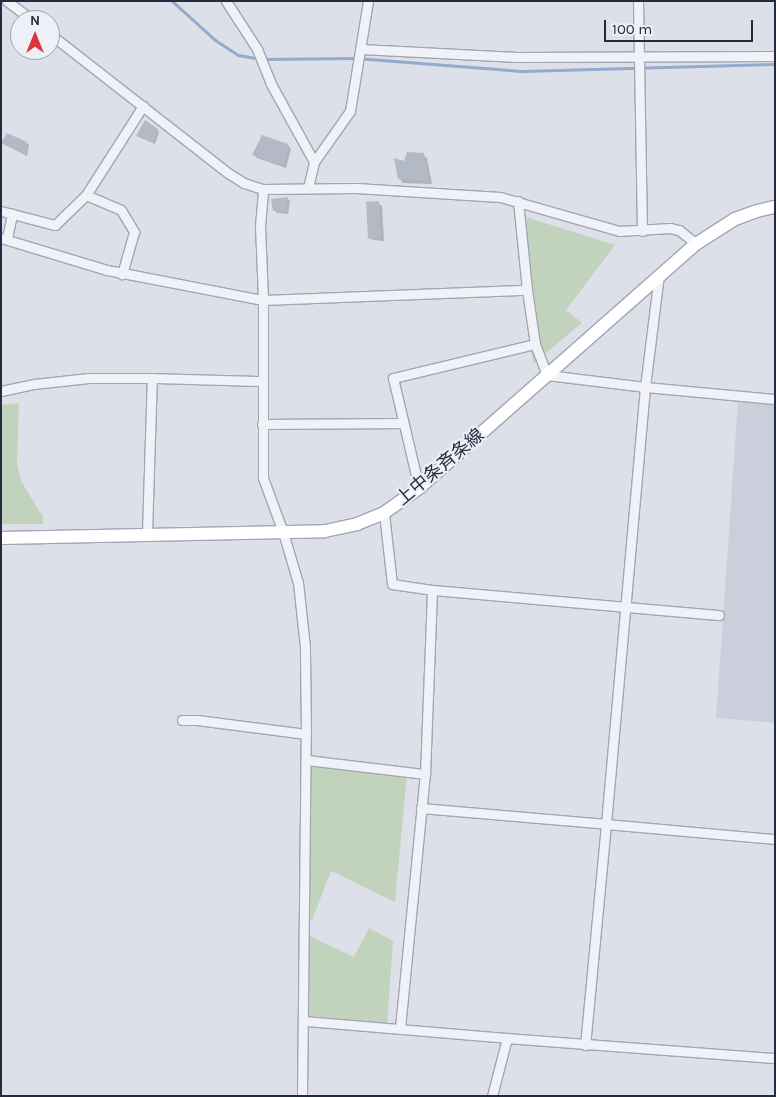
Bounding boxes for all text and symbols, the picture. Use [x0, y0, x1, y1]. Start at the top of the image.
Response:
north arrow [10, 10, 60, 60]
scale bar [606, 10, 755, 42]
text: N [30, 12, 40, 29]
text: 100 m [612, 20, 652, 38]
street label: 上中条斉条線 [392, 424, 488, 510]

